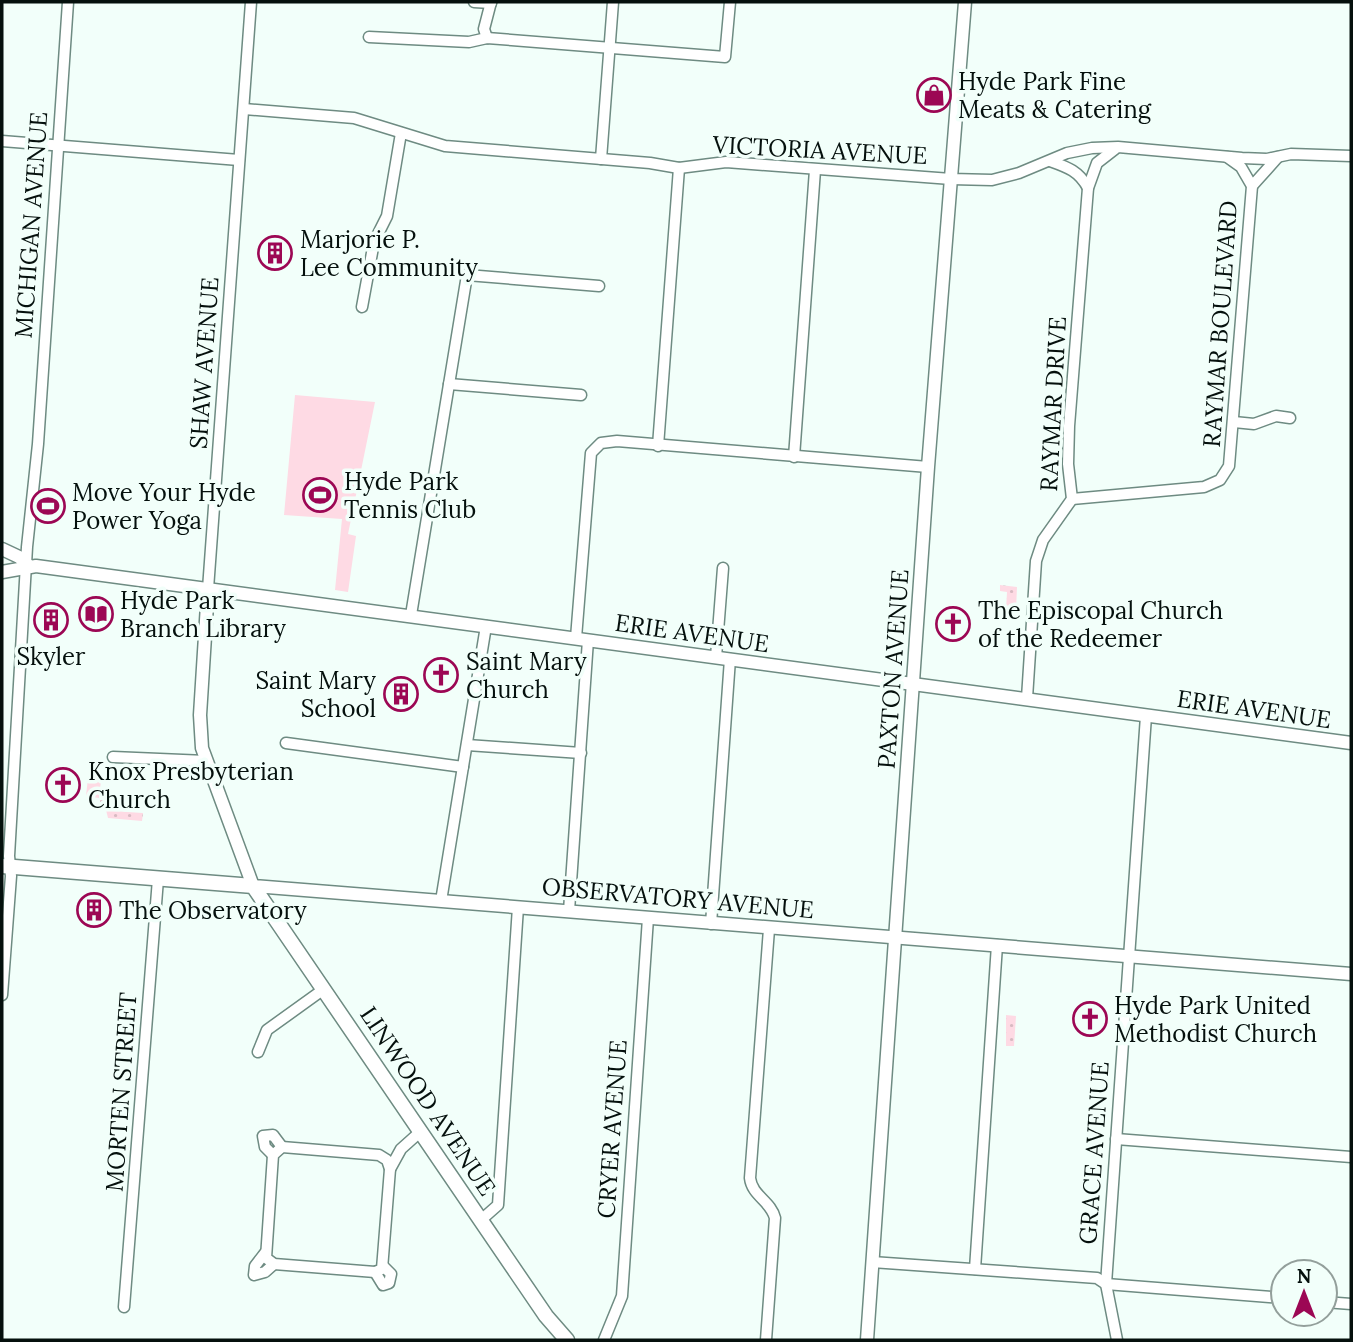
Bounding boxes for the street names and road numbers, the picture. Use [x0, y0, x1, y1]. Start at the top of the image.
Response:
street label: MICHIGAN AVENUE [8, 111, 54, 339]
street label: VICTORIA AVENUE [711, 129, 928, 171]
street label: RAYMAR BOULEVARD [1196, 200, 1244, 448]
street label: SHAW AVENUE [183, 276, 225, 450]
street label: RAYMAR DRIVE [1033, 316, 1073, 492]
street label: PAXTON AVENUE [871, 568, 915, 770]
street label: ERIE AVENUE [613, 607, 771, 659]
street label: ERIE AVENUE [1175, 683, 1333, 735]
street label: OBSERVATORY AVENUE [541, 871, 815, 925]
street label: MORTEN STREET [99, 991, 143, 1193]
street label: LINWOOD AVENUE [353, 1000, 503, 1202]
street label: CRYER AVENUE [590, 1039, 634, 1219]
street label: GRACE AVENUE [1072, 1060, 1116, 1246]

